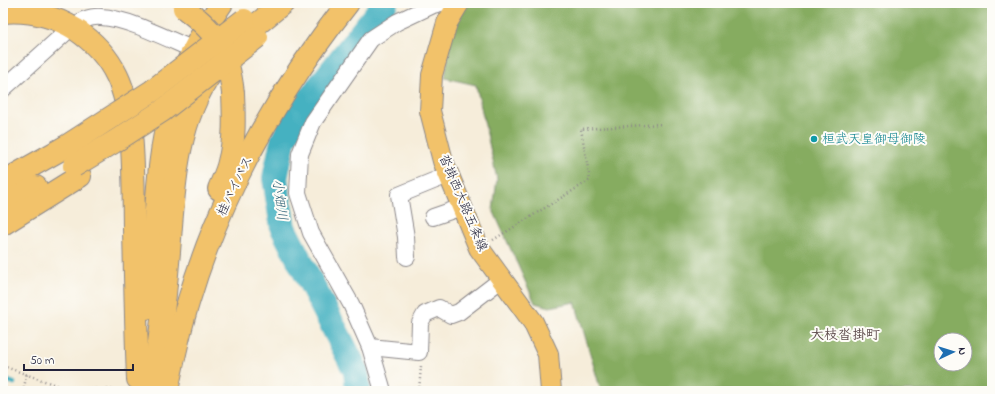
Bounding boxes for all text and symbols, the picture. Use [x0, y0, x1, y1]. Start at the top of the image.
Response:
place label: 桓武天皇御母御陵 [822, 130, 926, 149]
marker: 桓武天皇御母御陵 [809, 134, 819, 144]
street label: 沓掛西大路五条線 [434, 151, 492, 255]
street label: 桂バイパス [212, 153, 258, 219]
water label: 小畑川 [266, 178, 292, 222]
district label: 大枝沓掛町 [810, 325, 880, 346]
north arrow [933, 332, 973, 372]
scale bar [24, 346, 133, 372]
text: N [954, 347, 970, 356]
text: 50 m [30, 352, 54, 370]

